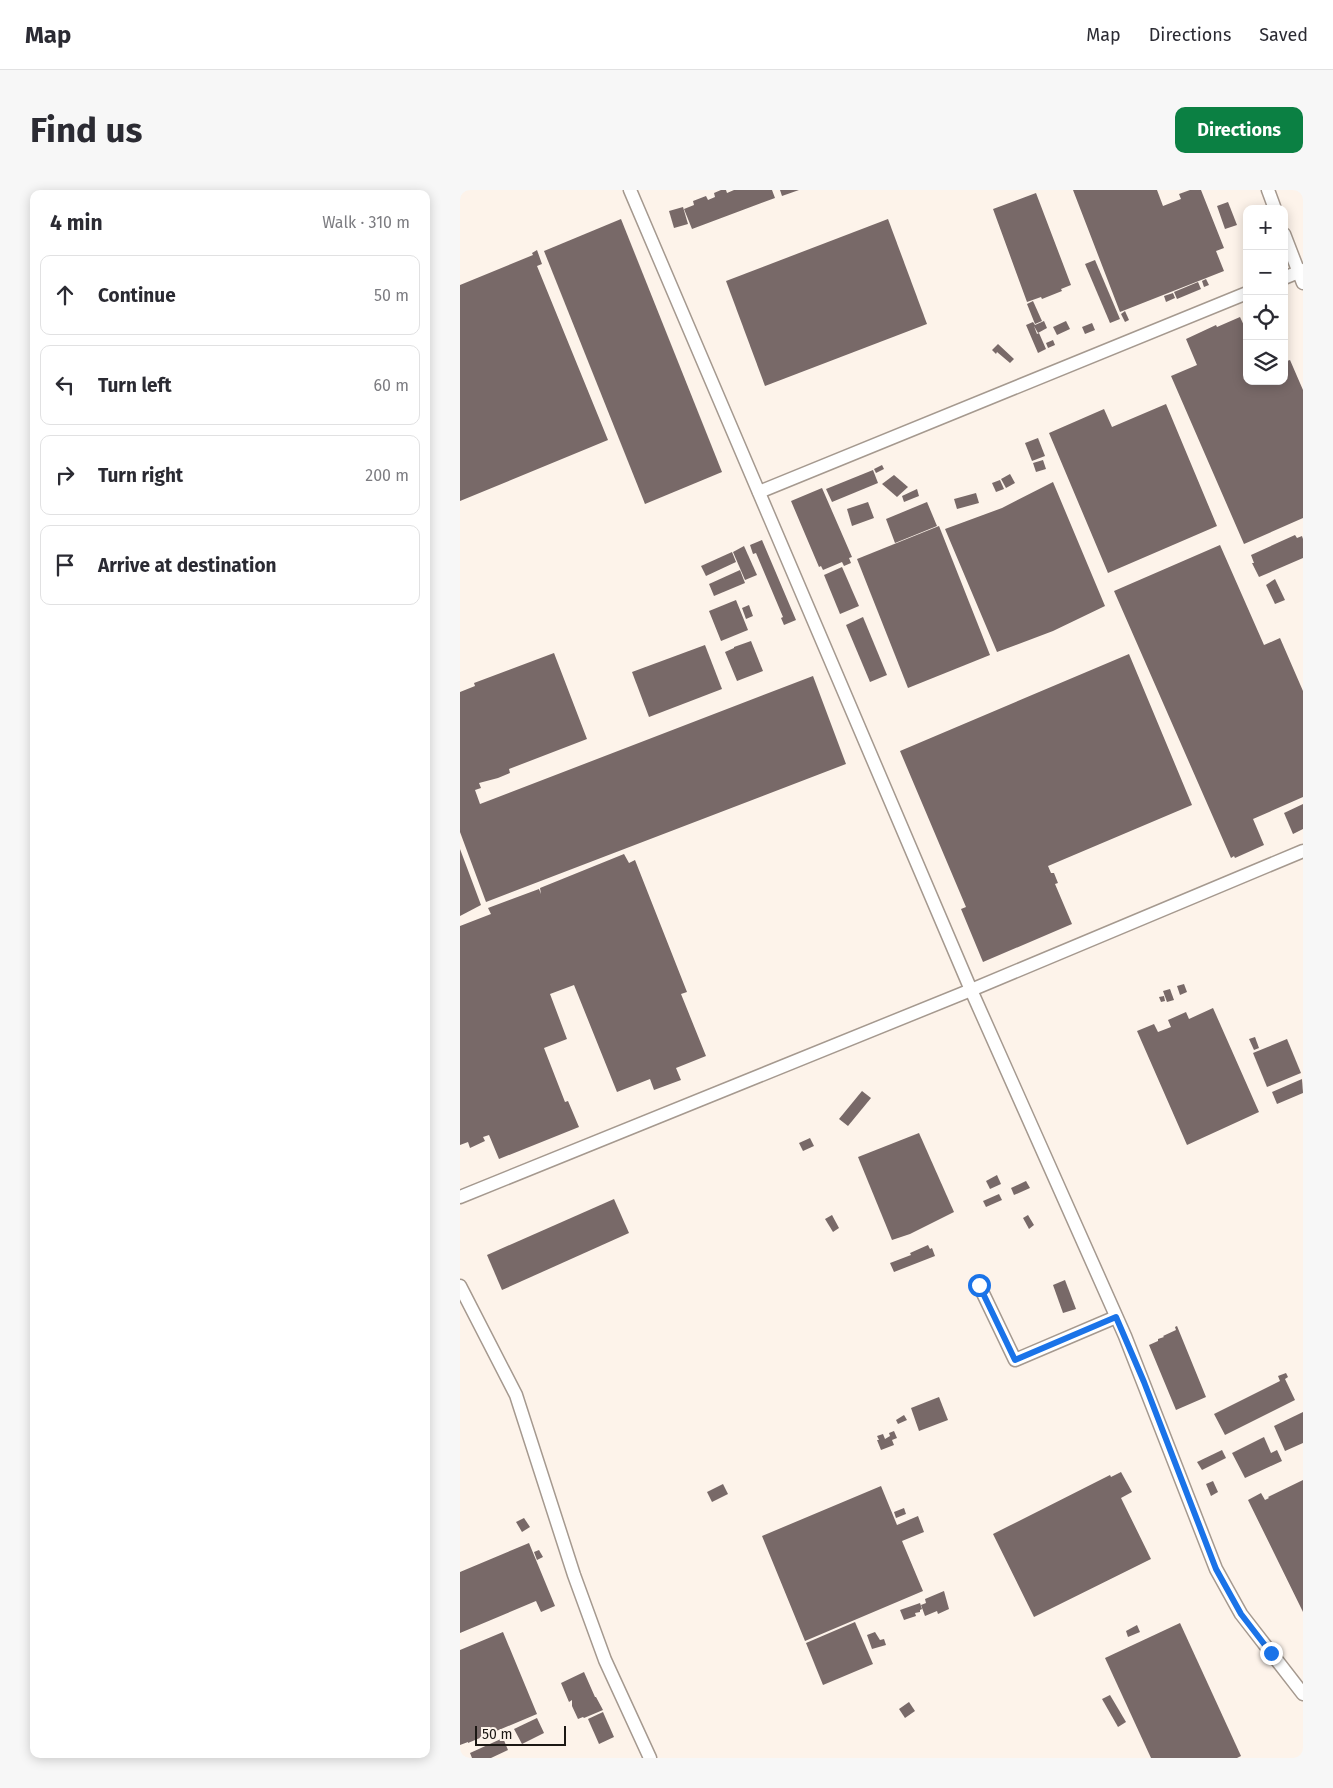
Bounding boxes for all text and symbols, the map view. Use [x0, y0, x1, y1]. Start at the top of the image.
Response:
text: Map [25, 21, 71, 49]
text: Map [1086, 24, 1121, 46]
text: Directions [1149, 24, 1231, 46]
text: Saved [1259, 24, 1308, 46]
button: Directions [1175, 107, 1303, 153]
text: Find us [30, 109, 142, 151]
map controls [1243, 205, 1288, 385]
button: + [1243, 205, 1288, 250]
text: 4 min [50, 210, 103, 236]
text: Walk · 310 m [322, 213, 410, 232]
button: − [1243, 250, 1288, 295]
icon: ahead [51, 281, 79, 309]
text: Continue [98, 284, 176, 307]
text: 50 m [374, 286, 409, 305]
button: locate [1243, 295, 1288, 340]
button: layers [1243, 340, 1288, 385]
icon: left [51, 371, 79, 399]
text: Turn left [98, 374, 172, 397]
text: 60 m [374, 376, 409, 395]
icon: right [51, 461, 79, 489]
text: Turn right [98, 464, 183, 487]
text: 200 m [365, 466, 409, 485]
icon: arrive [51, 551, 79, 579]
text: Arrive at destination [98, 554, 277, 577]
route start [968, 1274, 991, 1297]
route end [1260, 1642, 1283, 1665]
scale bar [475, 1723, 566, 1746]
text: 50 m [482, 1726, 513, 1743]

